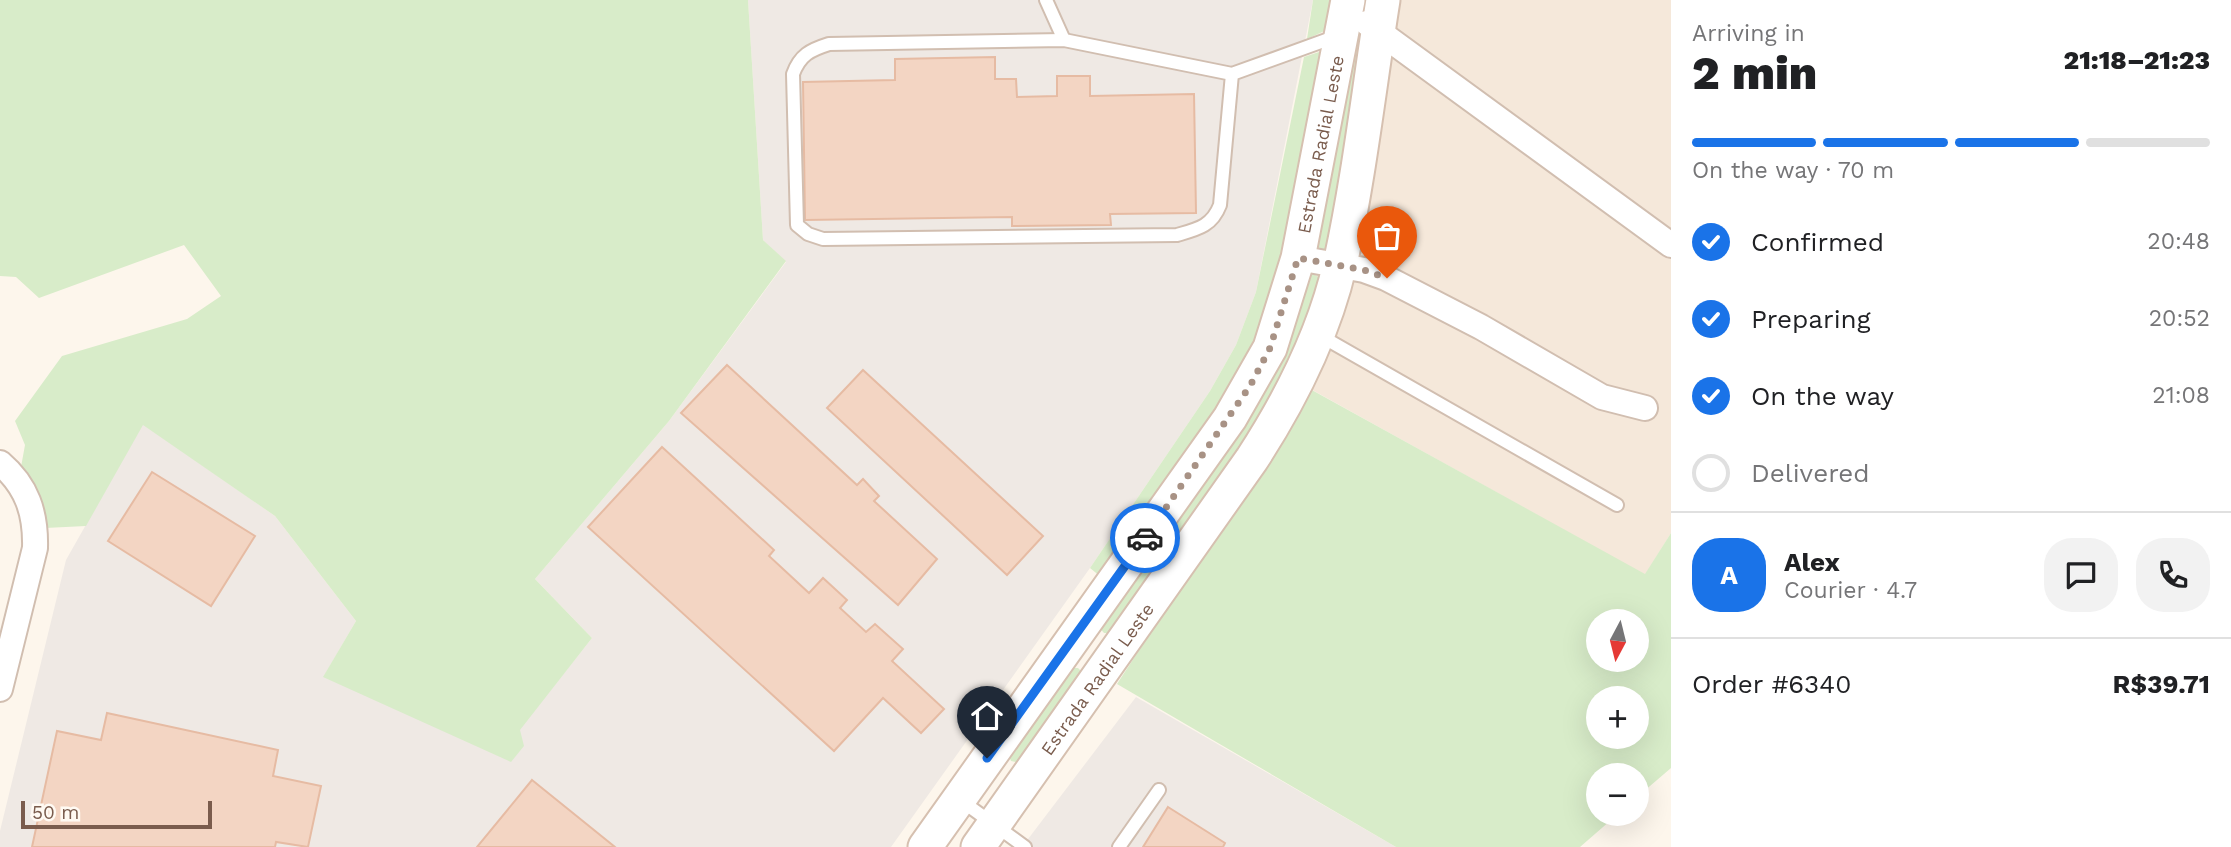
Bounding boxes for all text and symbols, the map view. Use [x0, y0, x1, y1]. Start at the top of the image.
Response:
text: Arriving in [1692, 20, 1805, 47]
text: 21:18–21:23 [2064, 45, 2210, 75]
text: 2 min [1692, 46, 1817, 100]
street label: Estrada Radial Leste [1293, 54, 1348, 235]
text: On the way · 70 m [1692, 157, 1894, 184]
pin [1357, 206, 1417, 278]
icon: bag [1368, 217, 1406, 255]
icon: check [1692, 223, 1730, 261]
text: Confirmed [1751, 227, 1884, 257]
text: 20:48 [2147, 228, 2210, 255]
icon: check [1692, 300, 1730, 338]
text: Preparing [1751, 304, 1871, 334]
text: 20:52 [2149, 305, 2210, 332]
icon: check [1692, 377, 1730, 415]
text: On the way [1751, 381, 1894, 411]
text: 21:08 [2152, 382, 2210, 409]
text: Delivered [1751, 458, 1870, 488]
courier [1110, 503, 1180, 573]
icon: car [1126, 519, 1164, 557]
button: chat [2044, 538, 2118, 612]
button: phone [2136, 538, 2210, 612]
text: Alex [1784, 547, 1840, 577]
text: A [1720, 560, 1738, 590]
text: Courier · 4.7 [1784, 577, 1917, 604]
street label: Estrada Radial Leste [1036, 599, 1158, 759]
north arrow [1586, 609, 1648, 672]
map controls [1586, 609, 1649, 826]
text: Order #6340 [1692, 669, 1851, 699]
text: R$39.71 [2113, 669, 2210, 699]
pin [957, 686, 1017, 758]
button: + [1586, 686, 1649, 749]
icon: home [968, 697, 1006, 735]
button: − [1586, 763, 1649, 826]
scale bar [21, 798, 212, 830]
text: 50 m [32, 801, 79, 824]

